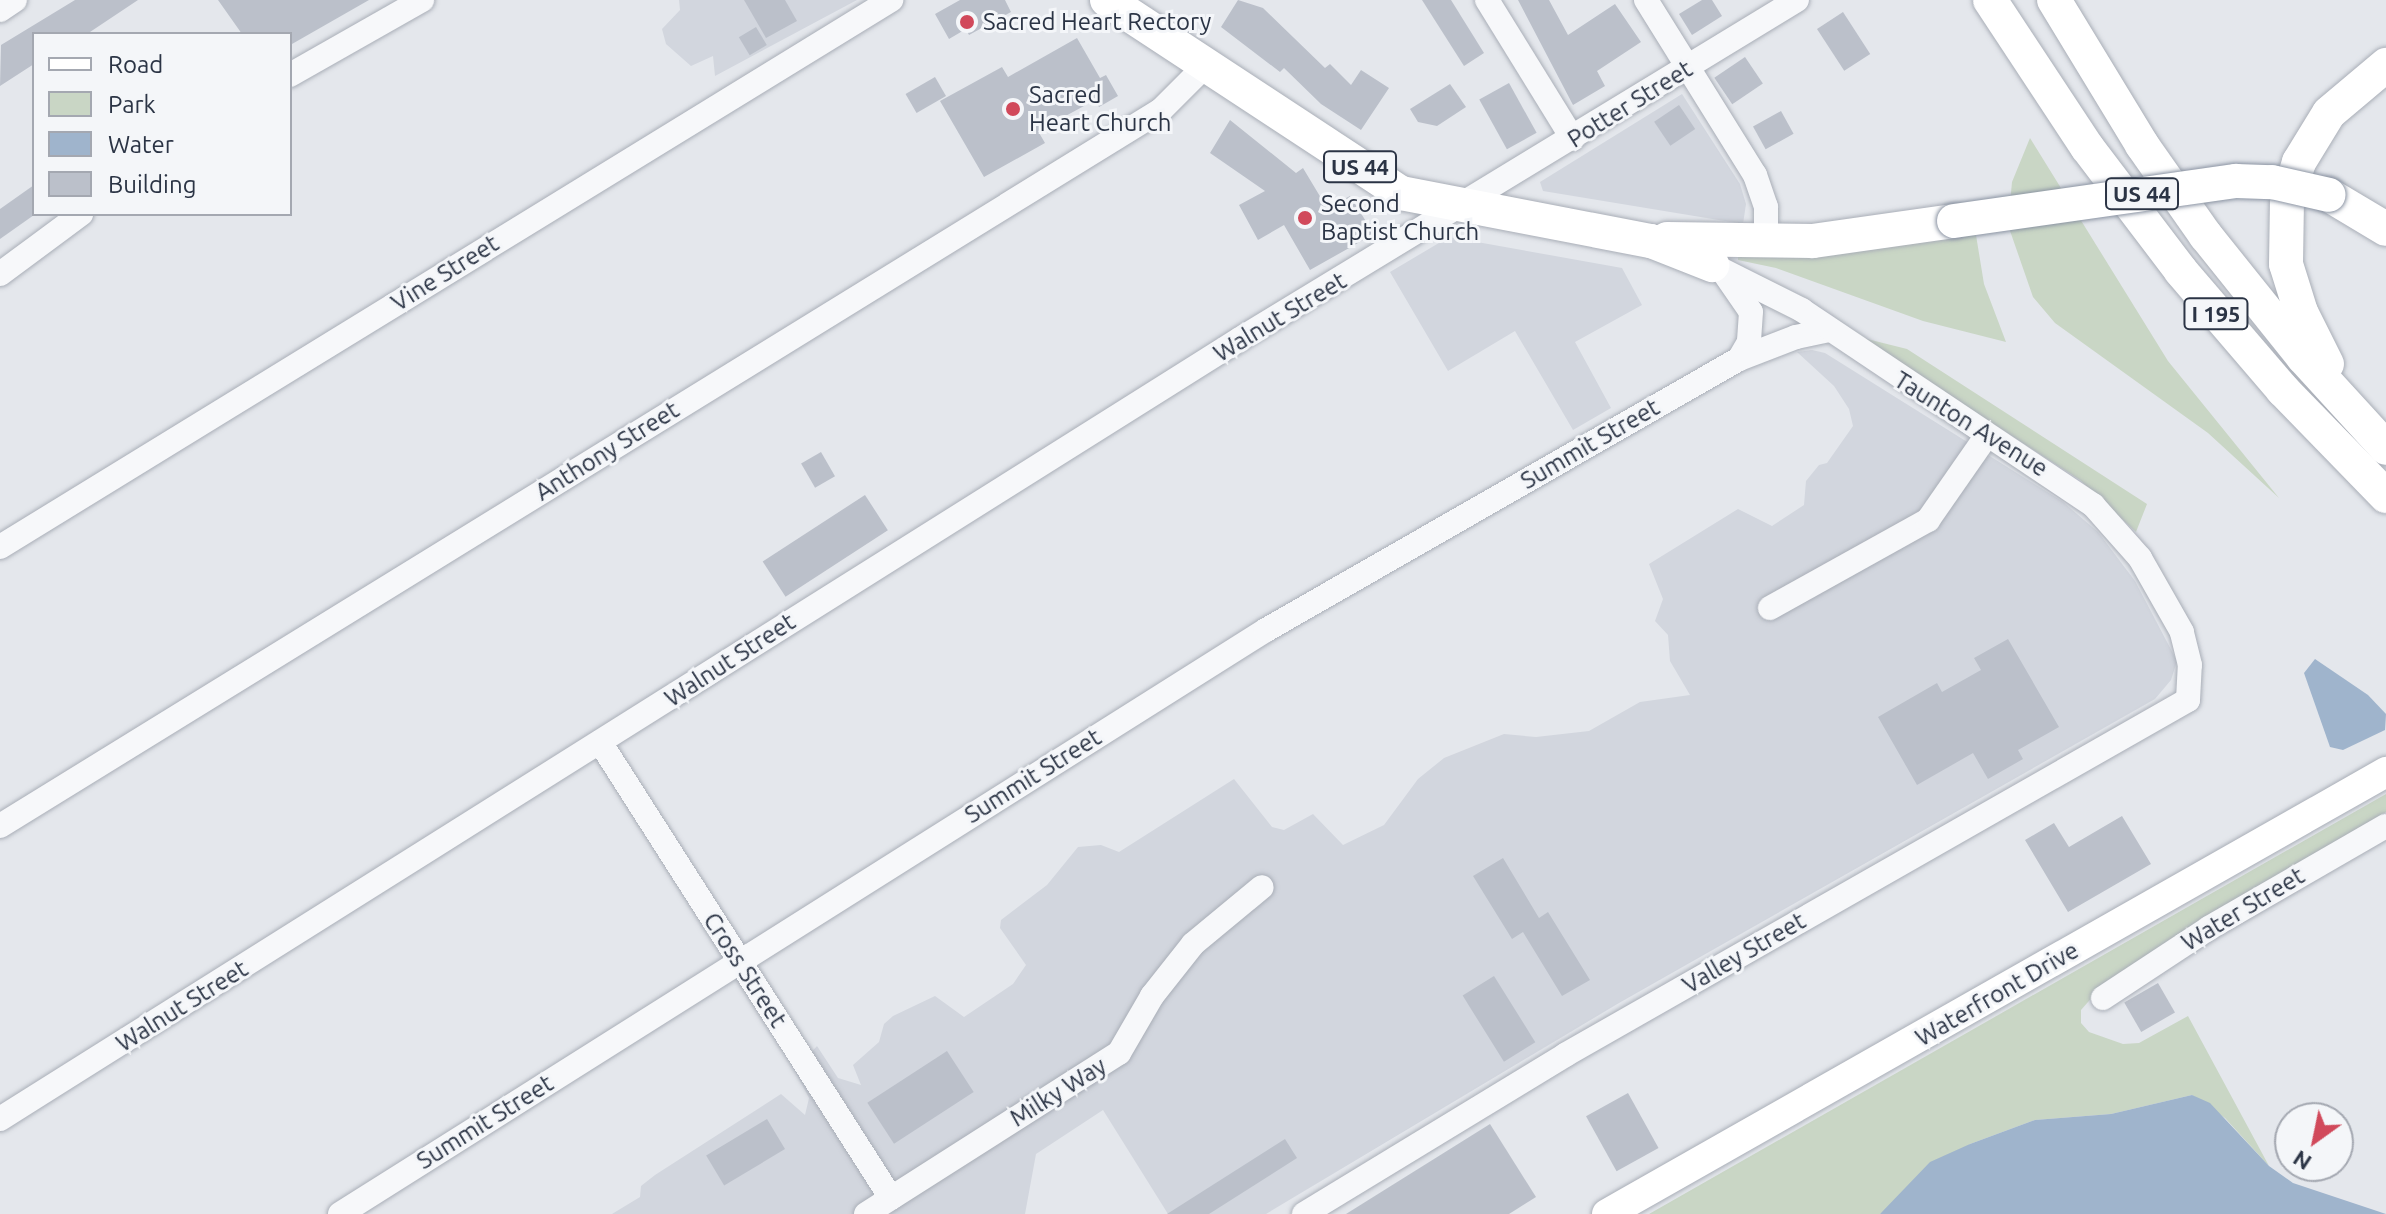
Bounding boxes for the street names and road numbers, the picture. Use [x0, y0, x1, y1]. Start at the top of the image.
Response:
street label: Potter Street [1562, 54, 1698, 154]
road number: US 44 [1322, 149, 1398, 185]
road number: US 44 [2104, 176, 2180, 212]
street label: Vine Street [386, 229, 504, 317]
street label: Walnut Street [1208, 266, 1352, 368]
road number: I 195 [2182, 296, 2250, 332]
street label: Taunton Avenue [1889, 365, 2053, 483]
street label: Summit Street [1515, 393, 1665, 495]
street label: Anthony Street [530, 395, 684, 507]
street label: Walnut Street [659, 607, 801, 713]
street label: Summit Street [959, 723, 1107, 829]
street label: Water Street [2176, 861, 2310, 957]
street label: Valley Street [1677, 906, 1811, 1000]
street label: Cross Street [697, 907, 793, 1033]
street label: Waterfront Drive [1910, 936, 2084, 1052]
street label: Walnut Street [111, 954, 253, 1058]
street label: Milky Way [1005, 1051, 1111, 1133]
street label: Summit Street [411, 1069, 559, 1175]

